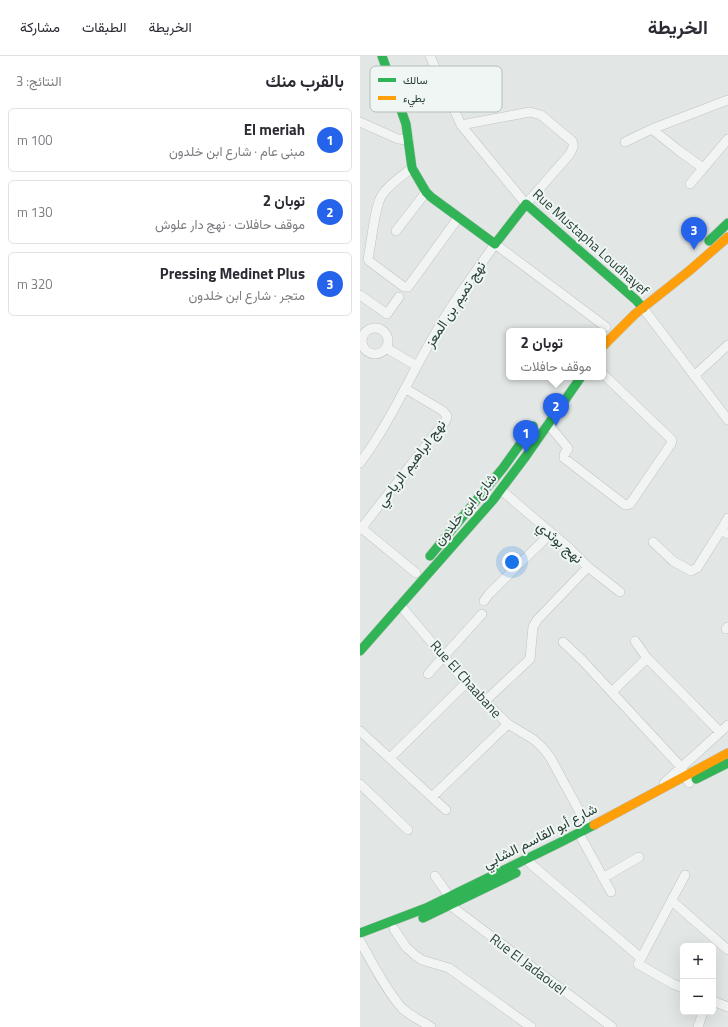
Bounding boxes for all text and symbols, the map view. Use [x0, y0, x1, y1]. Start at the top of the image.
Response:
text: الخريطة [648, 12, 708, 41]
text: مشاركة [20, 16, 60, 37]
text: الطبقات [82, 16, 126, 37]
text: الخريطة [148, 16, 192, 37]
legend [370, 66, 502, 112]
text: بالقرب منك [266, 68, 344, 94]
text: النتائج: 3 [16, 71, 61, 91]
text: سالك [403, 72, 428, 88]
text: بطيء [403, 90, 425, 108]
text: El meriah [244, 118, 305, 141]
text: 100 m [17, 130, 53, 150]
text: 1 [326, 130, 334, 150]
text: مبنى عام · شارع ابن خلدون [169, 141, 305, 161]
street label: Rue Mustapha Loudhayef [528, 183, 655, 300]
text: توبان 2 [263, 189, 305, 212]
text: 130 m [17, 202, 53, 222]
text: 2 [326, 202, 334, 222]
text: موقف حافلات · نهج دار علوش [155, 214, 305, 234]
pin: 3 [681, 217, 707, 250]
street label: نهج تميم بن المعز [418, 256, 491, 352]
text: Pressing Medinet Plus [160, 262, 305, 285]
text: 320 m [17, 274, 53, 294]
text: 3 [326, 274, 334, 294]
text: متجر · شارع ابن خلدون [189, 285, 305, 305]
popup [506, 328, 606, 380]
text: توبان 2 [521, 331, 563, 354]
text: موقف حافلات [521, 356, 591, 376]
pin: 2 [543, 393, 569, 426]
street label: نهج ابراهيم الرياحي [371, 415, 452, 512]
pin: 1 [513, 420, 539, 453]
street label: شارع ابن خلدون [428, 468, 502, 550]
street label: نهج بوثدي [531, 515, 588, 569]
your location [502, 552, 522, 572]
street label: Rue El Chaabane [426, 635, 507, 722]
street label: شارع أبو القاسم الشابي [479, 798, 602, 875]
street label: Rue El Jadaouel [486, 928, 571, 999]
map controls [680, 943, 716, 1015]
button: + [680, 943, 716, 979]
button: − [680, 979, 716, 1015]

